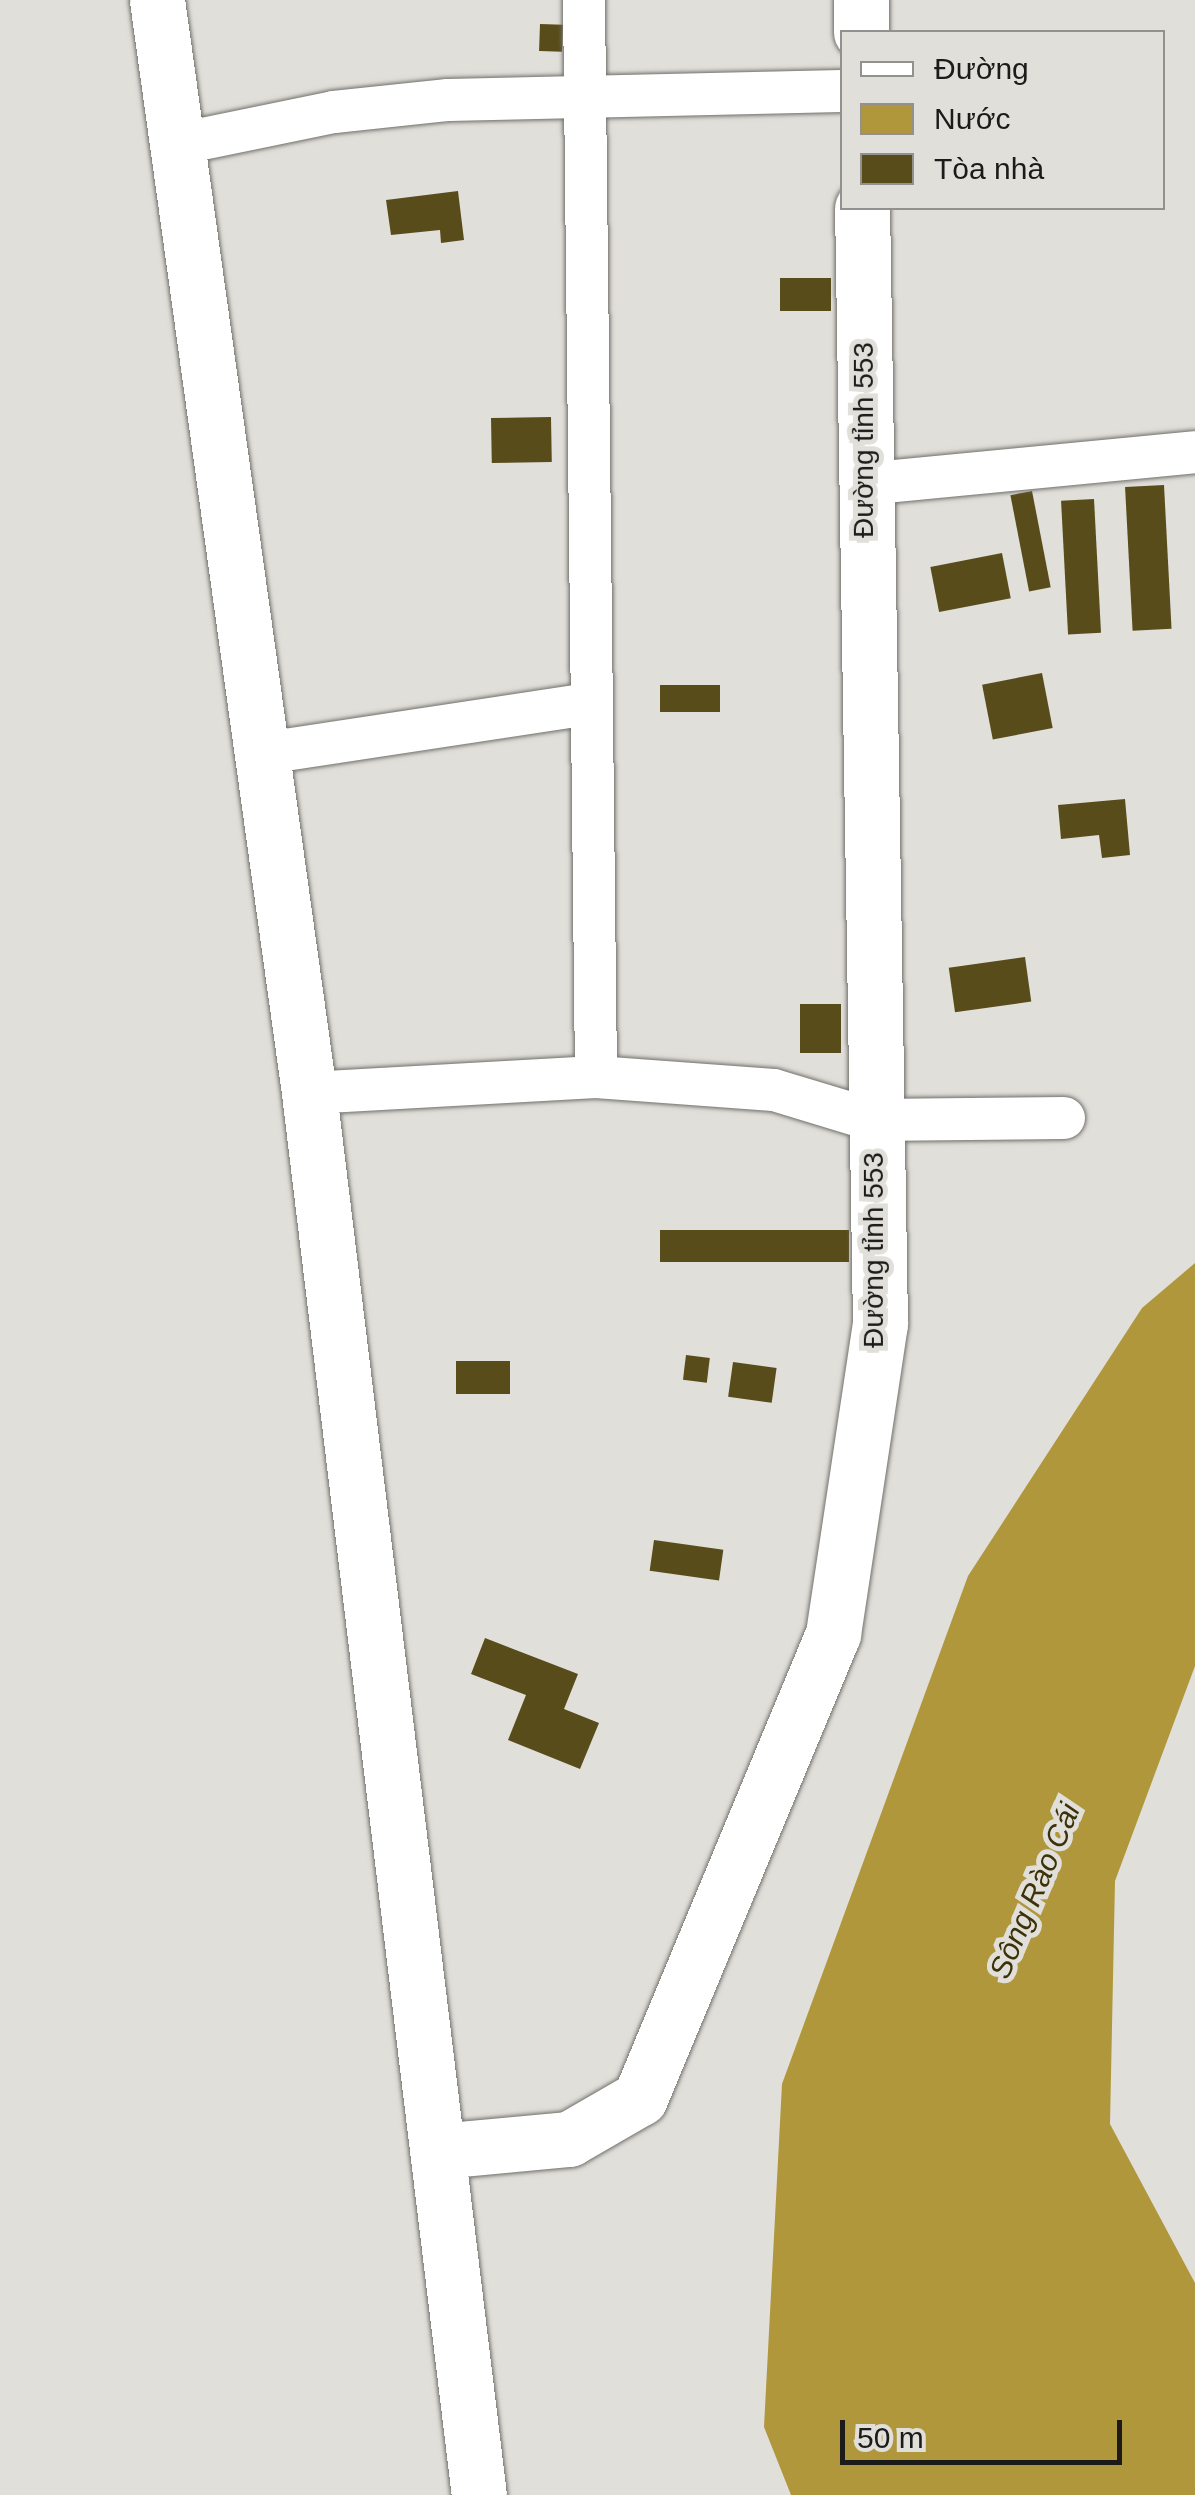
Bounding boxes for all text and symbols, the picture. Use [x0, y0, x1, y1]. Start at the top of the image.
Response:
legend [840, 30, 1165, 210]
text: Đường [934, 52, 1029, 85]
text: Nước [934, 102, 1010, 135]
text: Tòa nhà [934, 152, 1044, 185]
street label: Đường tỉnh 553 [847, 342, 881, 538]
street label: Đường tỉnh 553 [857, 1152, 891, 1348]
water label: Sông Rào Cái [982, 1798, 1088, 1984]
scale bar [845, 2400, 1128, 2462]
text: 50 m [857, 2421, 924, 2454]

